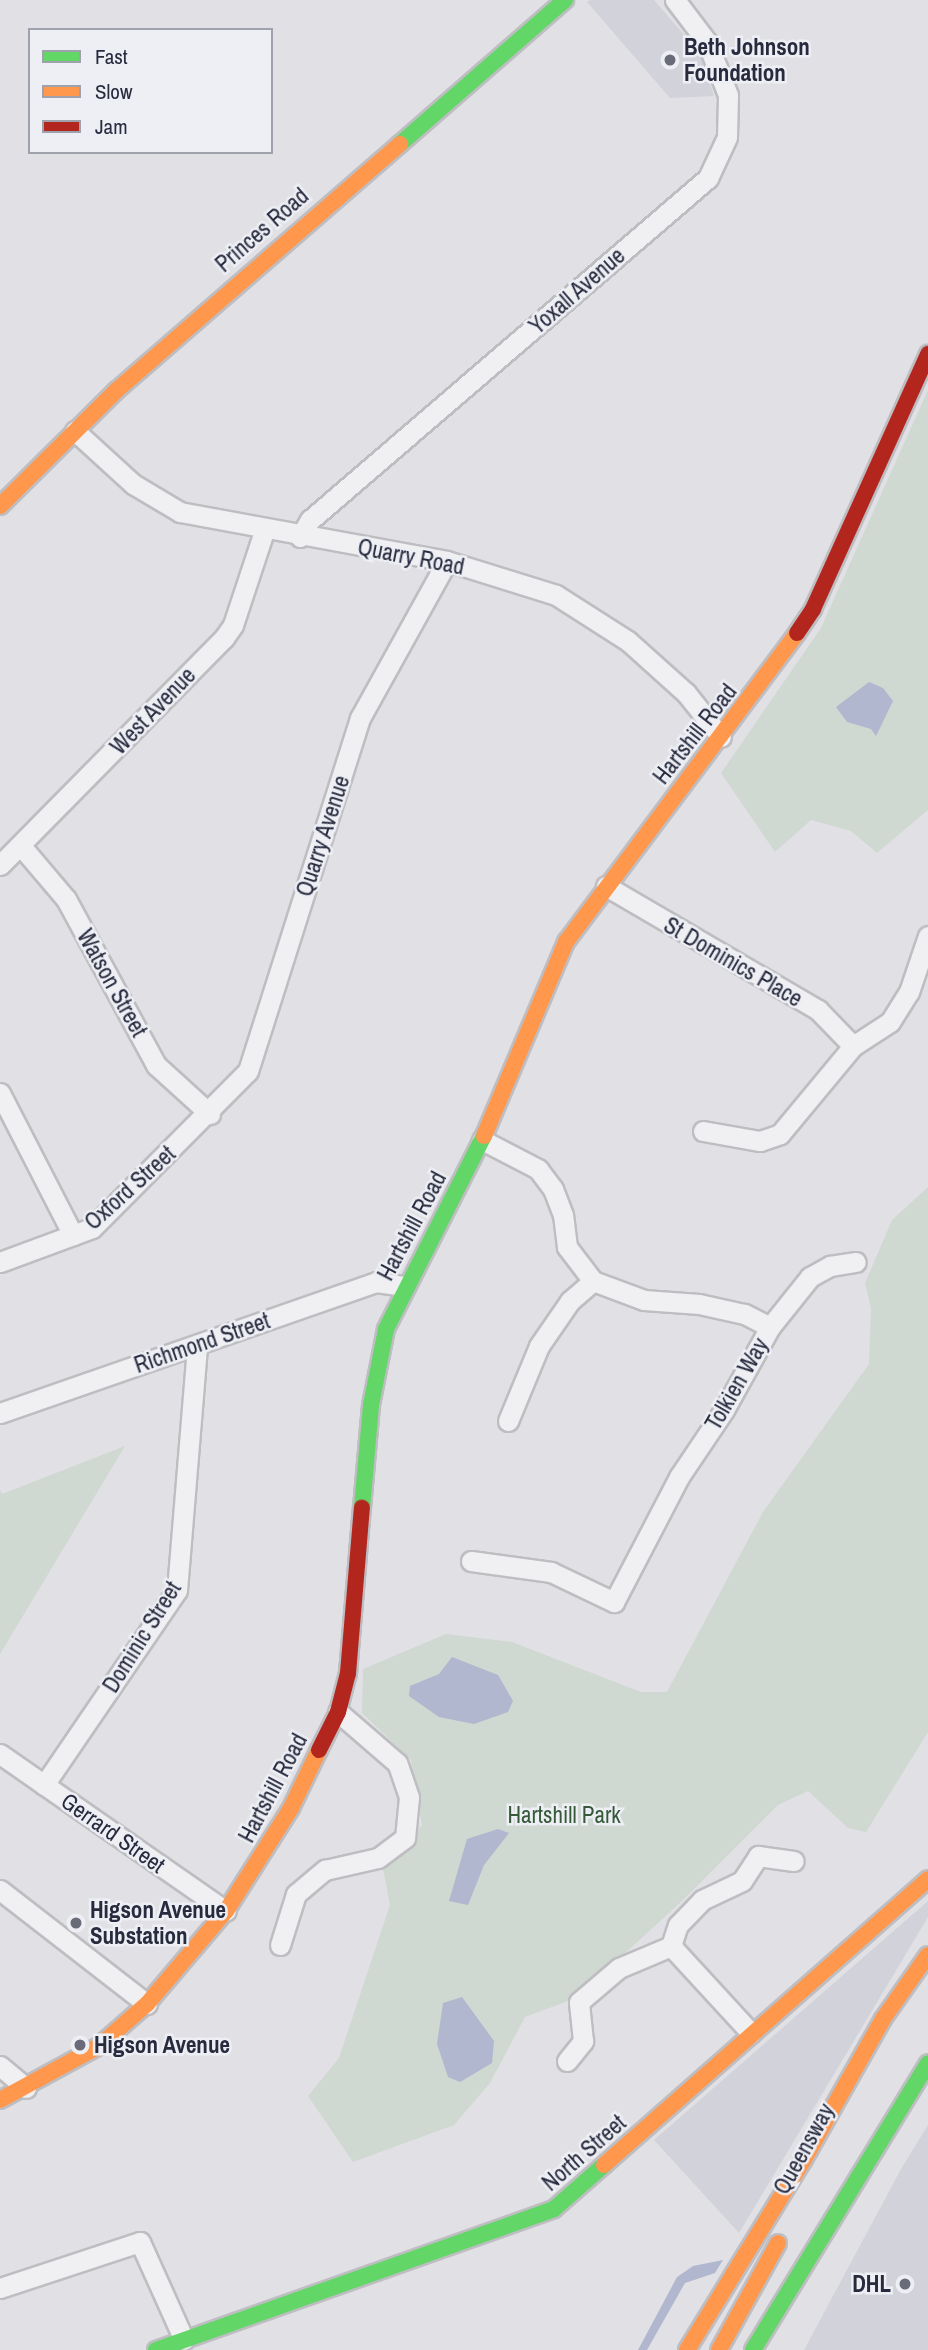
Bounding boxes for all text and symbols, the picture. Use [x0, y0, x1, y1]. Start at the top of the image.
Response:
legend [28, 28, 273, 154]
place label: Beth Johnson Foundation [684, 33, 810, 87]
text: Fast [95, 42, 128, 71]
marker: Beth Johnson Foundation [662, 52, 678, 68]
text: Slow [95, 77, 132, 106]
text: Jam [95, 112, 128, 141]
street label: Princes Road [210, 182, 314, 278]
street label: Yoxall Avenue [523, 242, 631, 340]
street label: Quarry Road [355, 533, 467, 581]
street label: West Avenue [104, 661, 202, 761]
street label: Hartshill Road [647, 678, 743, 790]
street label: Quarry Avenue [290, 772, 356, 900]
street label: St Dominics Place [659, 911, 807, 1013]
street label: Watson Street [71, 924, 153, 1042]
street label: Oxford Street [79, 1140, 181, 1236]
street label: Hartshill Road [372, 1167, 452, 1285]
street label: Richmond Street [131, 1307, 273, 1379]
street label: Tolkien Way [700, 1333, 774, 1435]
street label: Dominic Street [97, 1576, 187, 1698]
street label: Hartshill Road [233, 1729, 313, 1847]
street label: Gerrard Street [56, 1787, 170, 1879]
park label: Hartshill Park [507, 1801, 621, 1829]
place label: Higson Avenue Substation [90, 1896, 227, 1950]
marker: Higson Avenue Substation [68, 1915, 84, 1931]
place label: Higson Avenue [94, 2031, 231, 2059]
marker: Higson Avenue [72, 2037, 88, 2053]
street label: Queensway [768, 2099, 840, 2199]
street label: North Street [537, 2109, 631, 2197]
place label: DHL [852, 2270, 891, 2298]
marker: DHL [897, 2276, 913, 2292]

